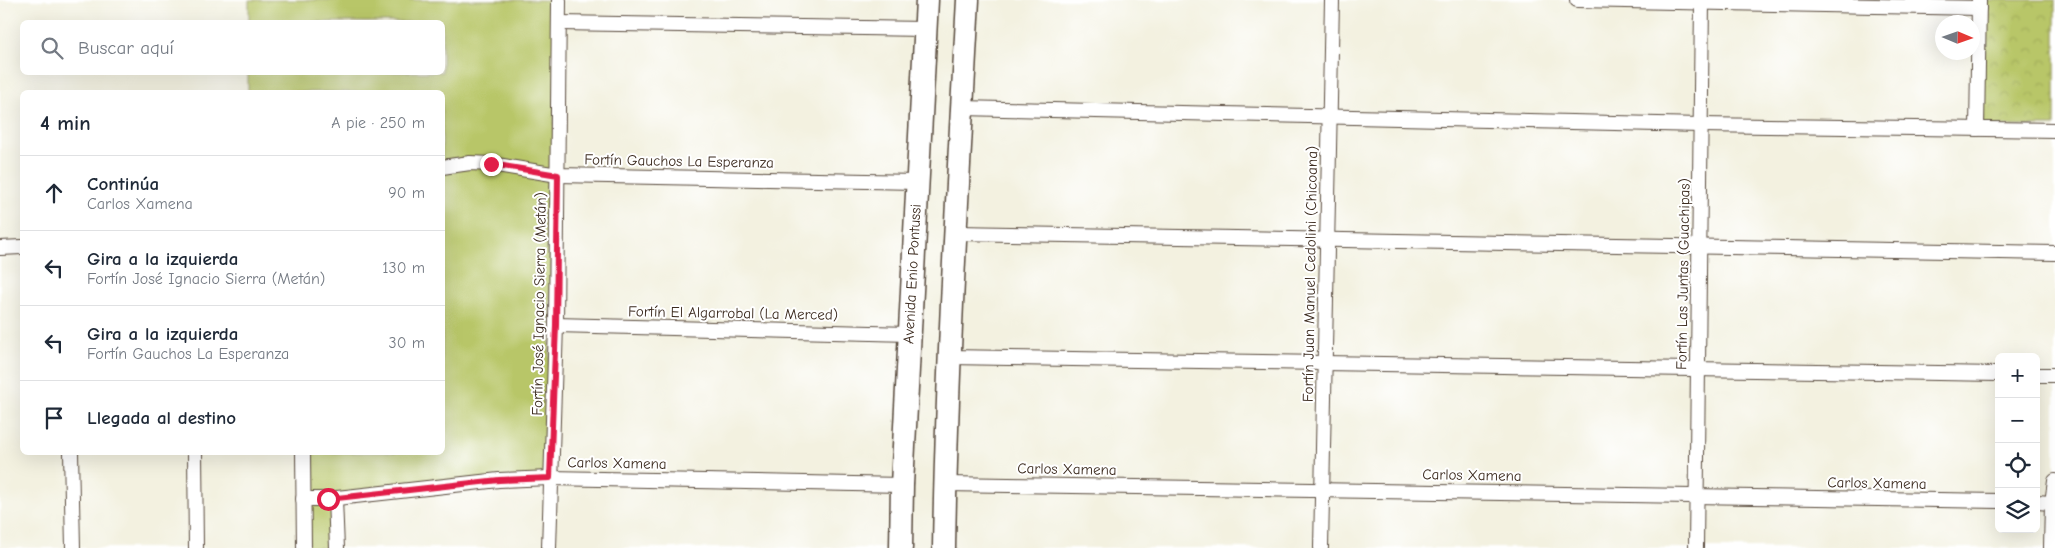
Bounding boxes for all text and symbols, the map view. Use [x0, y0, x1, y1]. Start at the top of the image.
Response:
north arrow [1935, 15, 1980, 60]
search box [20, 20, 445, 75]
icon: search [38, 34, 66, 62]
text: Buscar aquí [78, 37, 174, 59]
text: 4 min [40, 111, 91, 135]
text: A pie · 250 m [331, 114, 425, 132]
street label: Fortín Juan Manuel Cedolini (Chicoana) [1299, 146, 1321, 402]
street label: Fortín Gauchos La Esperanza [584, 150, 774, 172]
route end [480, 153, 503, 176]
text: Continúa [87, 173, 159, 195]
street label: Fortín Las Juntas (Guachipas) [1672, 178, 1694, 370]
icon: ahead [40, 179, 68, 207]
text: 90 m [388, 184, 425, 202]
street label: Fortín José Ignacio Sierra (Metán) [528, 192, 550, 416]
text: Carlos Xamena [87, 195, 193, 213]
street label: Avenida Enio Pontussi [899, 204, 925, 344]
text: Gira a la izquierda [87, 248, 238, 270]
icon: left [40, 254, 68, 282]
text: 130 m [382, 259, 425, 277]
text: Fortín José Ignacio Sierra (Metán) [87, 270, 325, 288]
street label: Fortín El Algarrobal (La Merced) [628, 302, 838, 324]
text: Gira a la izquierda [87, 323, 238, 345]
icon: left [40, 329, 68, 357]
text: 30 m [389, 334, 425, 352]
text: Fortín Gauchos La Esperanza [87, 345, 289, 363]
map controls [1995, 353, 2040, 533]
button: + [1995, 353, 2040, 398]
button: − [1995, 398, 2040, 443]
icon: arrive [40, 404, 68, 432]
text: Llegada al destino [87, 407, 236, 429]
button: locate [1995, 443, 2040, 488]
street label: Carlos Xamena [567, 453, 667, 473]
street label: Carlos Xamena [1017, 459, 1117, 479]
street label: Carlos Xamena [1422, 465, 1522, 485]
street label: Carlos Xamena [1827, 473, 1927, 493]
route start [317, 488, 340, 511]
button: layers [1995, 488, 2040, 533]

